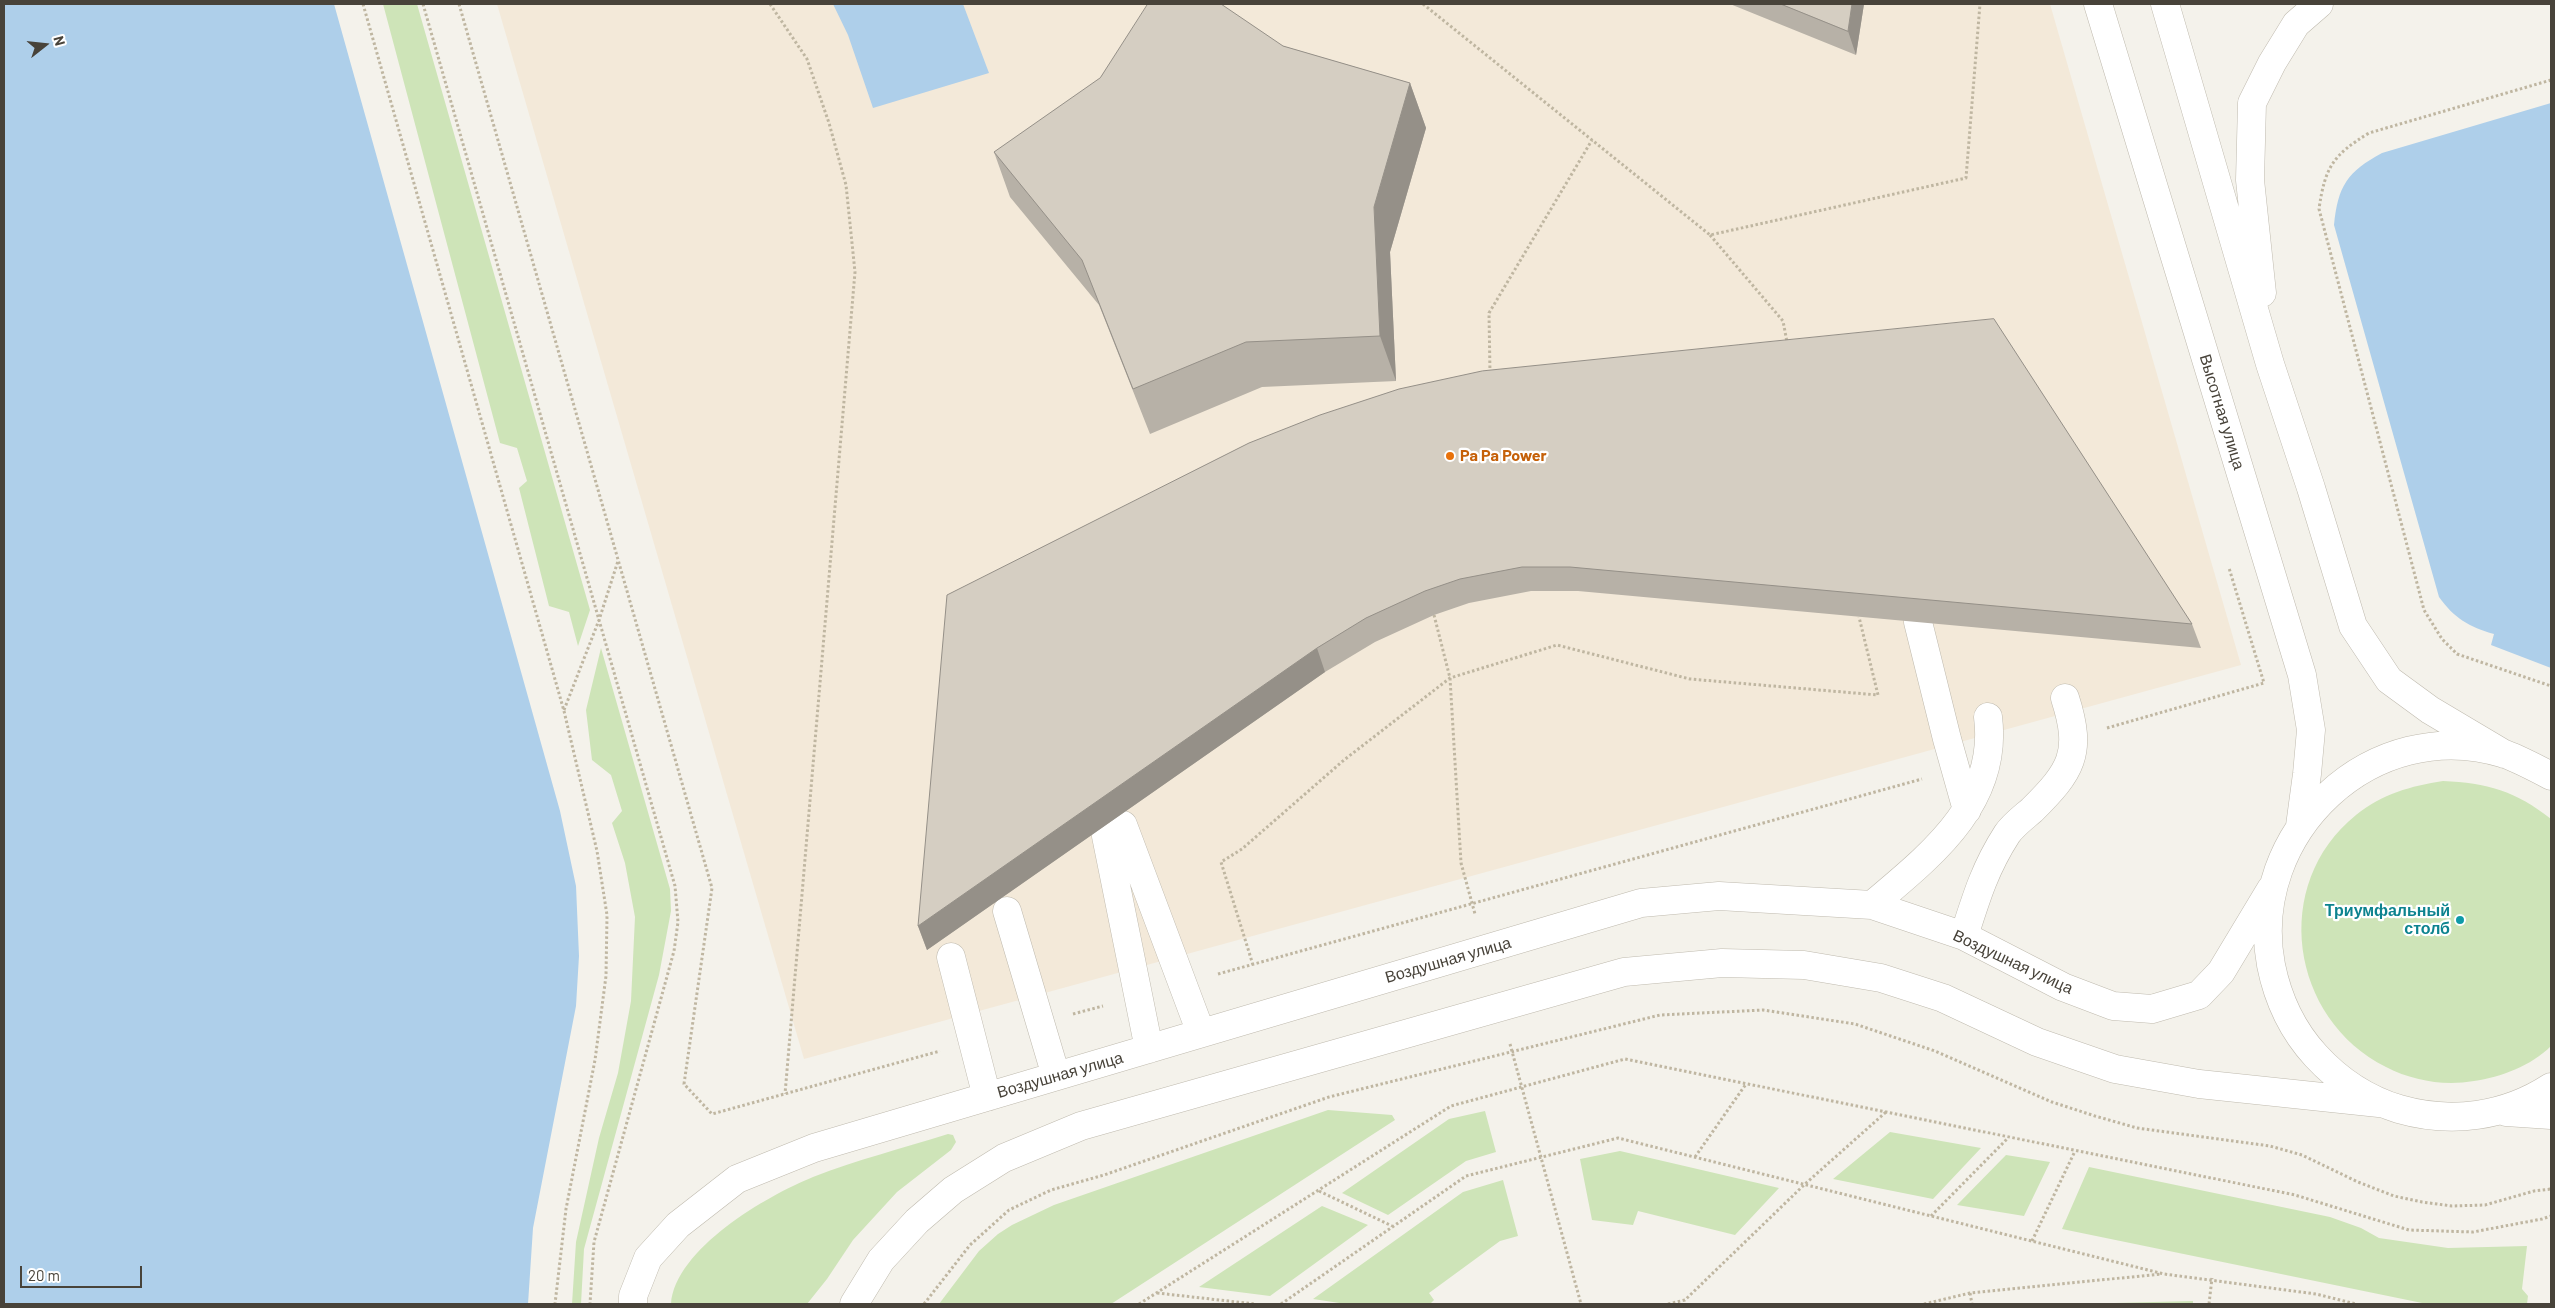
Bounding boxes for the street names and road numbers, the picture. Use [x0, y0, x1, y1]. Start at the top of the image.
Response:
street label: Высотная улица [2195, 352, 2249, 472]
street label: Воздушная улица [1950, 926, 2076, 998]
street label: Воздушная улица [1383, 933, 1513, 987]
street label: Воздушная улица [995, 1048, 1125, 1102]

